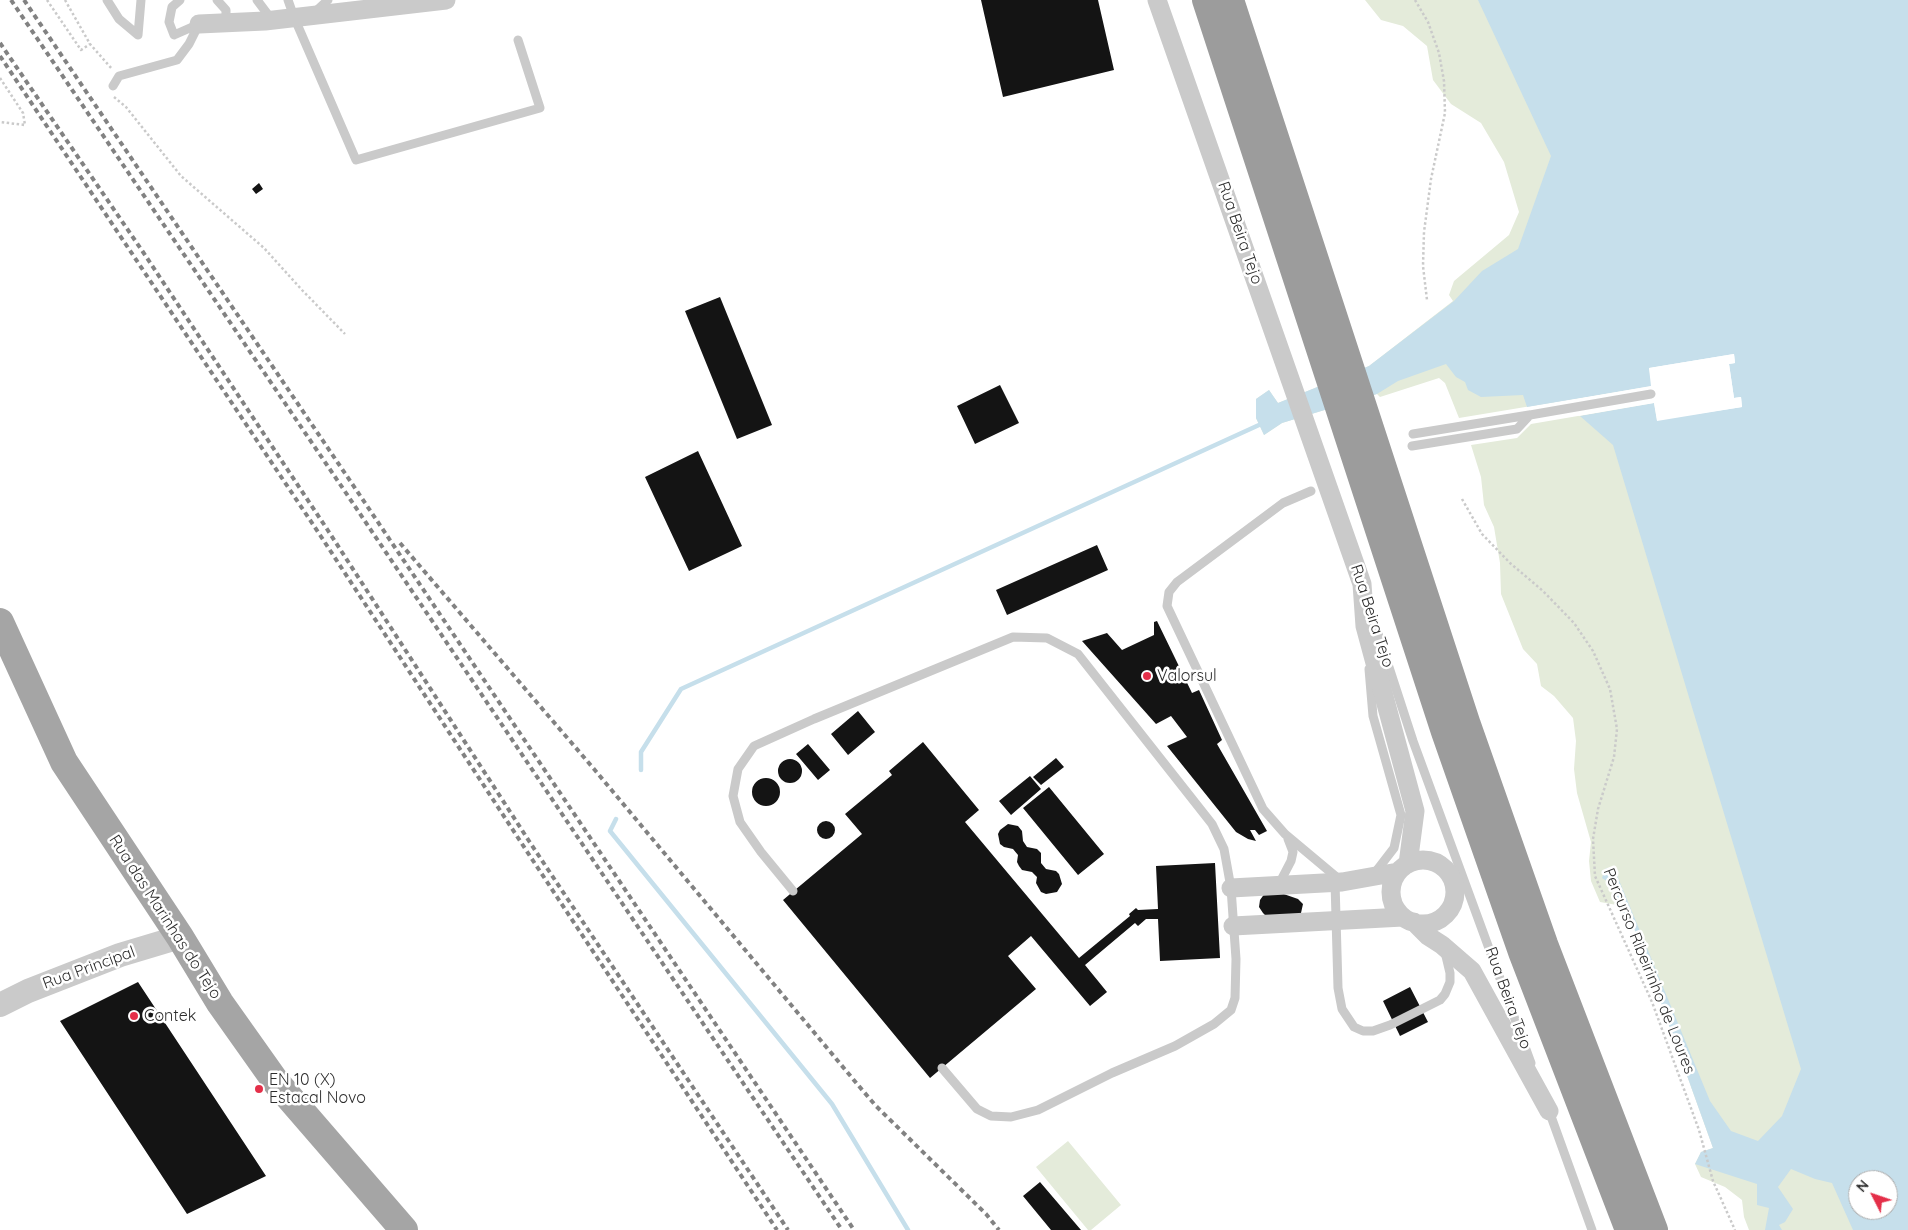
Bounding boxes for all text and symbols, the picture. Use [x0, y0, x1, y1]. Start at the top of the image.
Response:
street label: Rua Beira Tejo [1213, 179, 1267, 287]
street label: Rua Beira Tejo [1346, 562, 1398, 670]
place label: Valorsul [1157, 666, 1217, 686]
marker: Valorsul [1141, 670, 1153, 682]
street label: Rua das Marinhas do Tejo [105, 831, 225, 1003]
street label: Percurso Ribeirinho de Loures [1599, 865, 1699, 1077]
street label: Rua Principal [40, 942, 138, 994]
street label: Rua Beira Tejo [1481, 944, 1535, 1052]
place label: Contek [144, 1006, 196, 1026]
marker: Contek [128, 1010, 140, 1022]
place label: EN 10 (X) Estacal Novo [269, 1070, 366, 1108]
marker: EN 10 (X) Estacal Novo [253, 1083, 265, 1095]
north arrow [1848, 1170, 1898, 1220]
text: N [1852, 1176, 1873, 1196]

